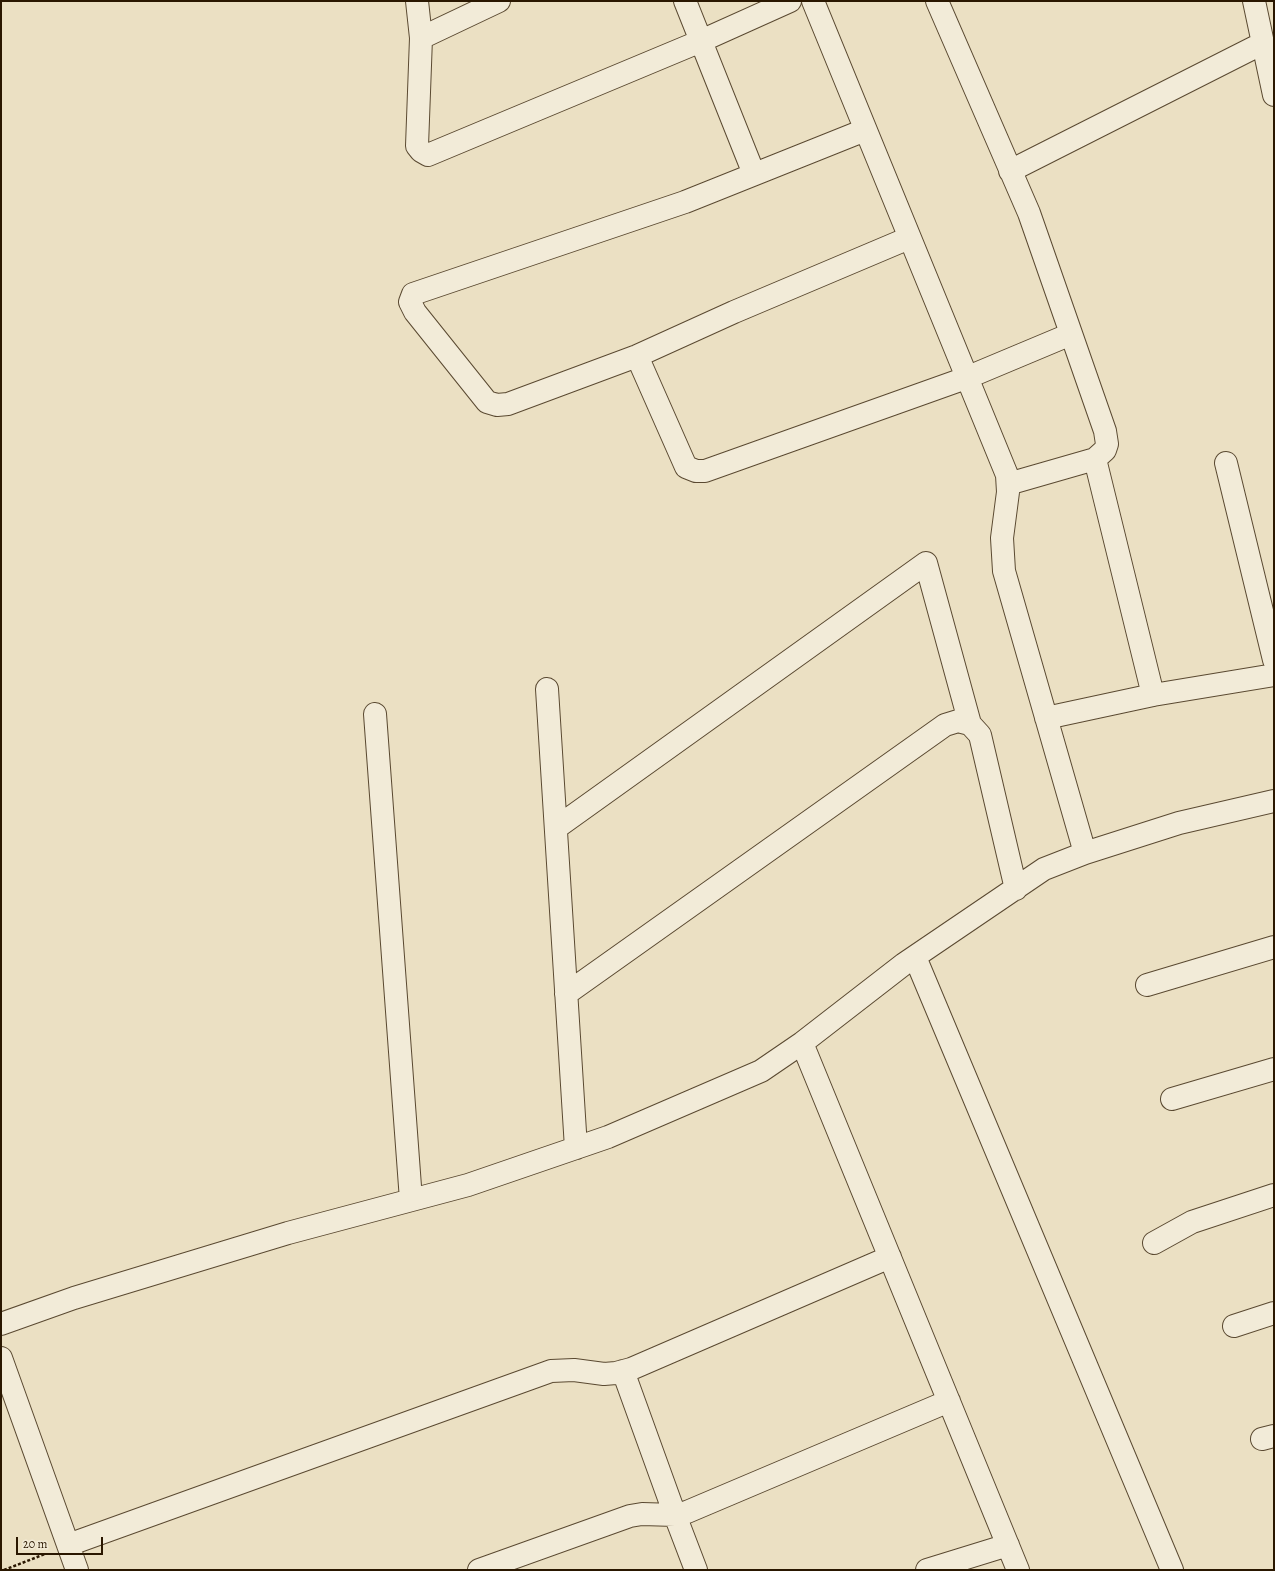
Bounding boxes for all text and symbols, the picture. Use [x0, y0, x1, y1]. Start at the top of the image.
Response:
scale bar [18, 1529, 105, 1555]
text: 20 m [23, 1536, 47, 1552]

